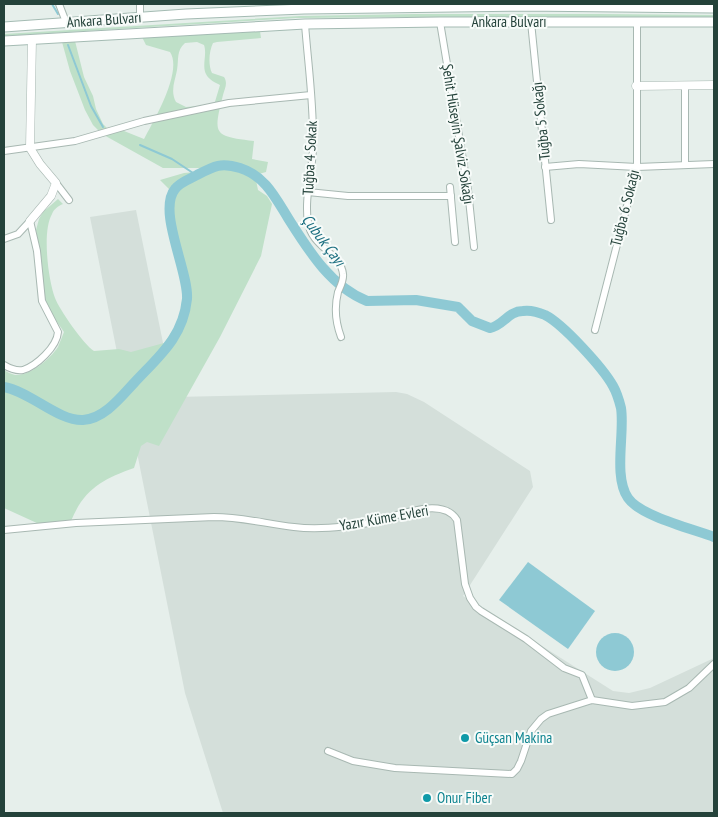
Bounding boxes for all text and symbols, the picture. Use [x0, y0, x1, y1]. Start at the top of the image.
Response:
street label: Ankara Bulvarı [66, 7, 142, 32]
street label: Ankara Bulvarı [471, 12, 547, 31]
street label: Şehit Hüseyin Şalviz Sokağı [438, 62, 479, 205]
street label: Tuğba 5 Sokağı [527, 81, 554, 161]
street label: Tuğba 4 Sokak [298, 120, 321, 196]
street label: Tuğba 6 Sokağı [606, 167, 643, 248]
water label: Çubuk Çayı [298, 210, 351, 271]
street label: Yazır Küme Evleri [338, 500, 430, 535]
place label: Güçsan Makina [475, 728, 552, 747]
marker: Güçsan Makina [459, 732, 471, 744]
place label: Onur Fiber [437, 788, 493, 807]
marker: Onur Fiber [421, 792, 433, 804]

